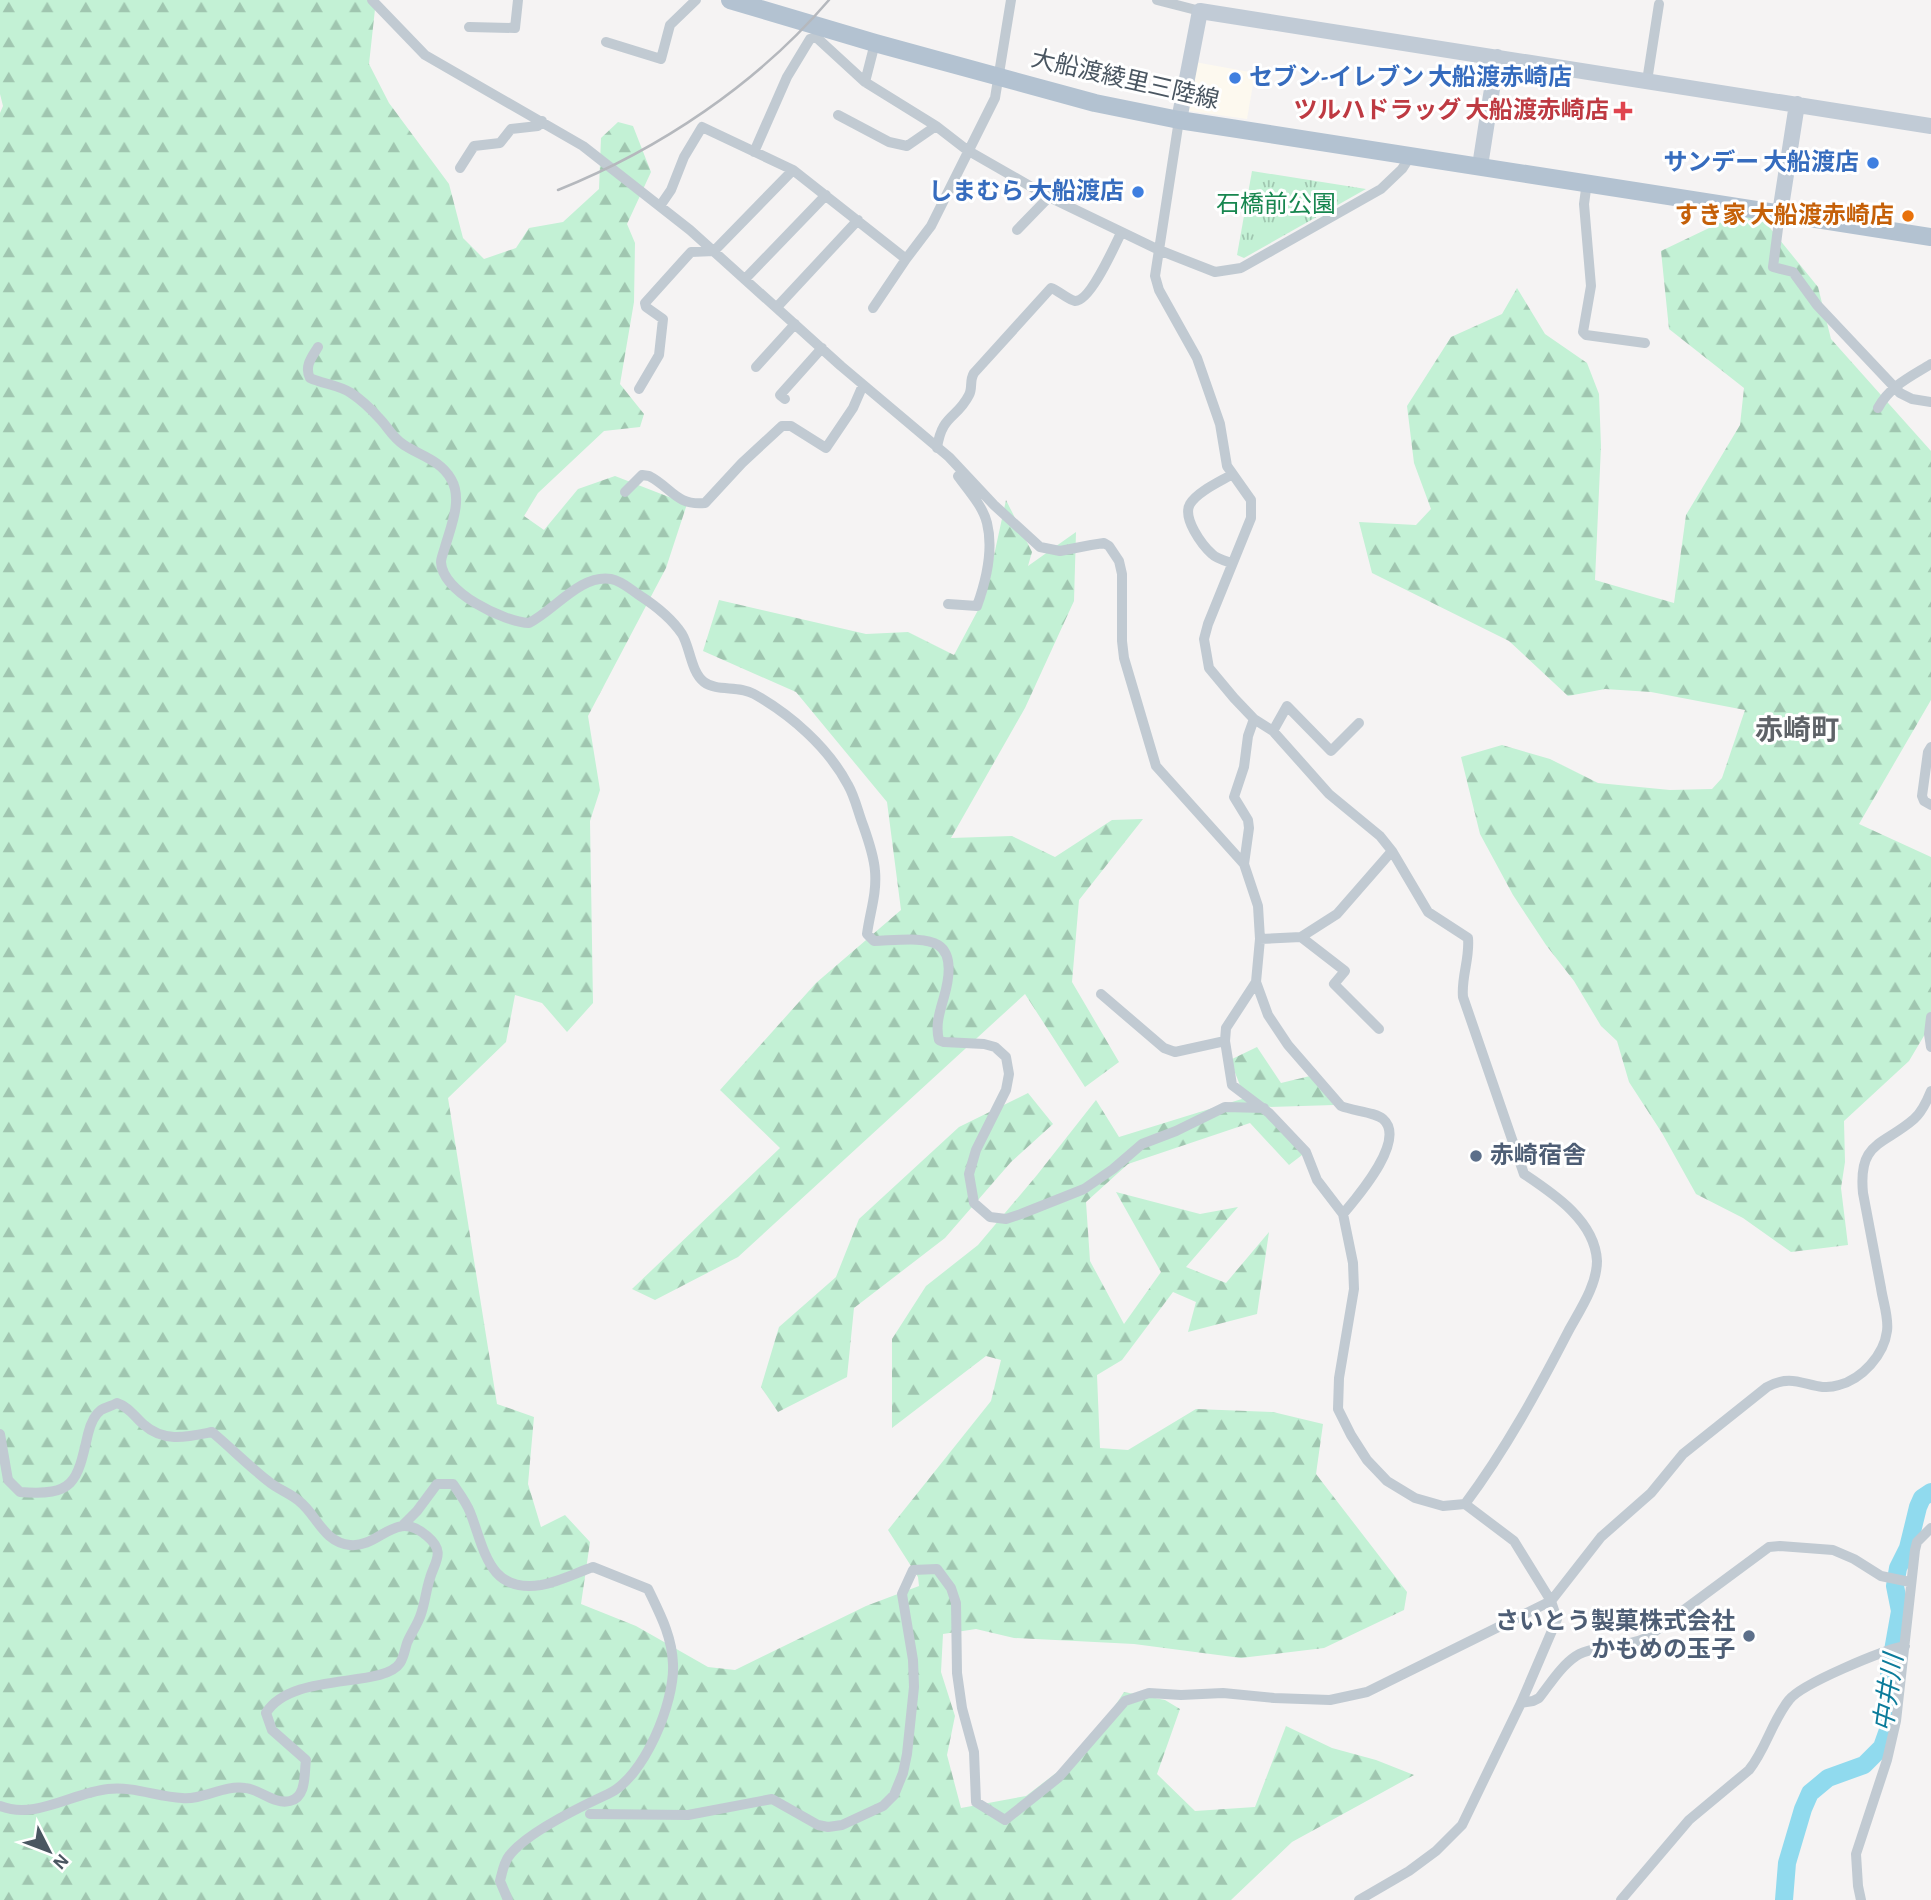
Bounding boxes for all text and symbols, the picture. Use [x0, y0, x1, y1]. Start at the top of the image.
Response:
street label: 大船渡綾里三陸線 [1029, 45, 1222, 113]
place label: セブン-イレブン 大船渡赤崎店 [1249, 64, 1572, 90]
marker: セブン-イレブン 大船渡赤崎店 [1227, 70, 1243, 86]
place label: ツルハドラッグ 大船渡赤崎店 [1293, 97, 1609, 123]
marker: ツルハドラッグ 大船渡赤崎店 [1615, 103, 1631, 119]
place label: サンデー 大船渡店 [1663, 149, 1859, 175]
marker: サンデー 大船渡店 [1865, 155, 1881, 171]
place label: しまむら 大船渡店 [928, 178, 1124, 204]
marker: しまむら 大船渡店 [1130, 184, 1146, 200]
park label: 石橋前公園 [1216, 191, 1336, 217]
place label: すき家 大船渡赤崎店 [1674, 202, 1894, 228]
marker: すき家 大船渡赤崎店 [1900, 208, 1916, 224]
district label: 赤崎町 [1755, 715, 1839, 745]
place label: 赤崎宿舎 [1490, 1142, 1586, 1168]
marker: 赤崎宿舎 [1468, 1148, 1484, 1164]
place label: さいとう製菓株式会社 かもめの玉子 [1495, 1608, 1735, 1662]
marker: さいとう製菓株式会社 かもめの玉子 [1741, 1628, 1757, 1644]
water label: 中井川 [1870, 1649, 1908, 1733]
north arrow [14, 1816, 84, 1886]
text: N [49, 1850, 72, 1873]

